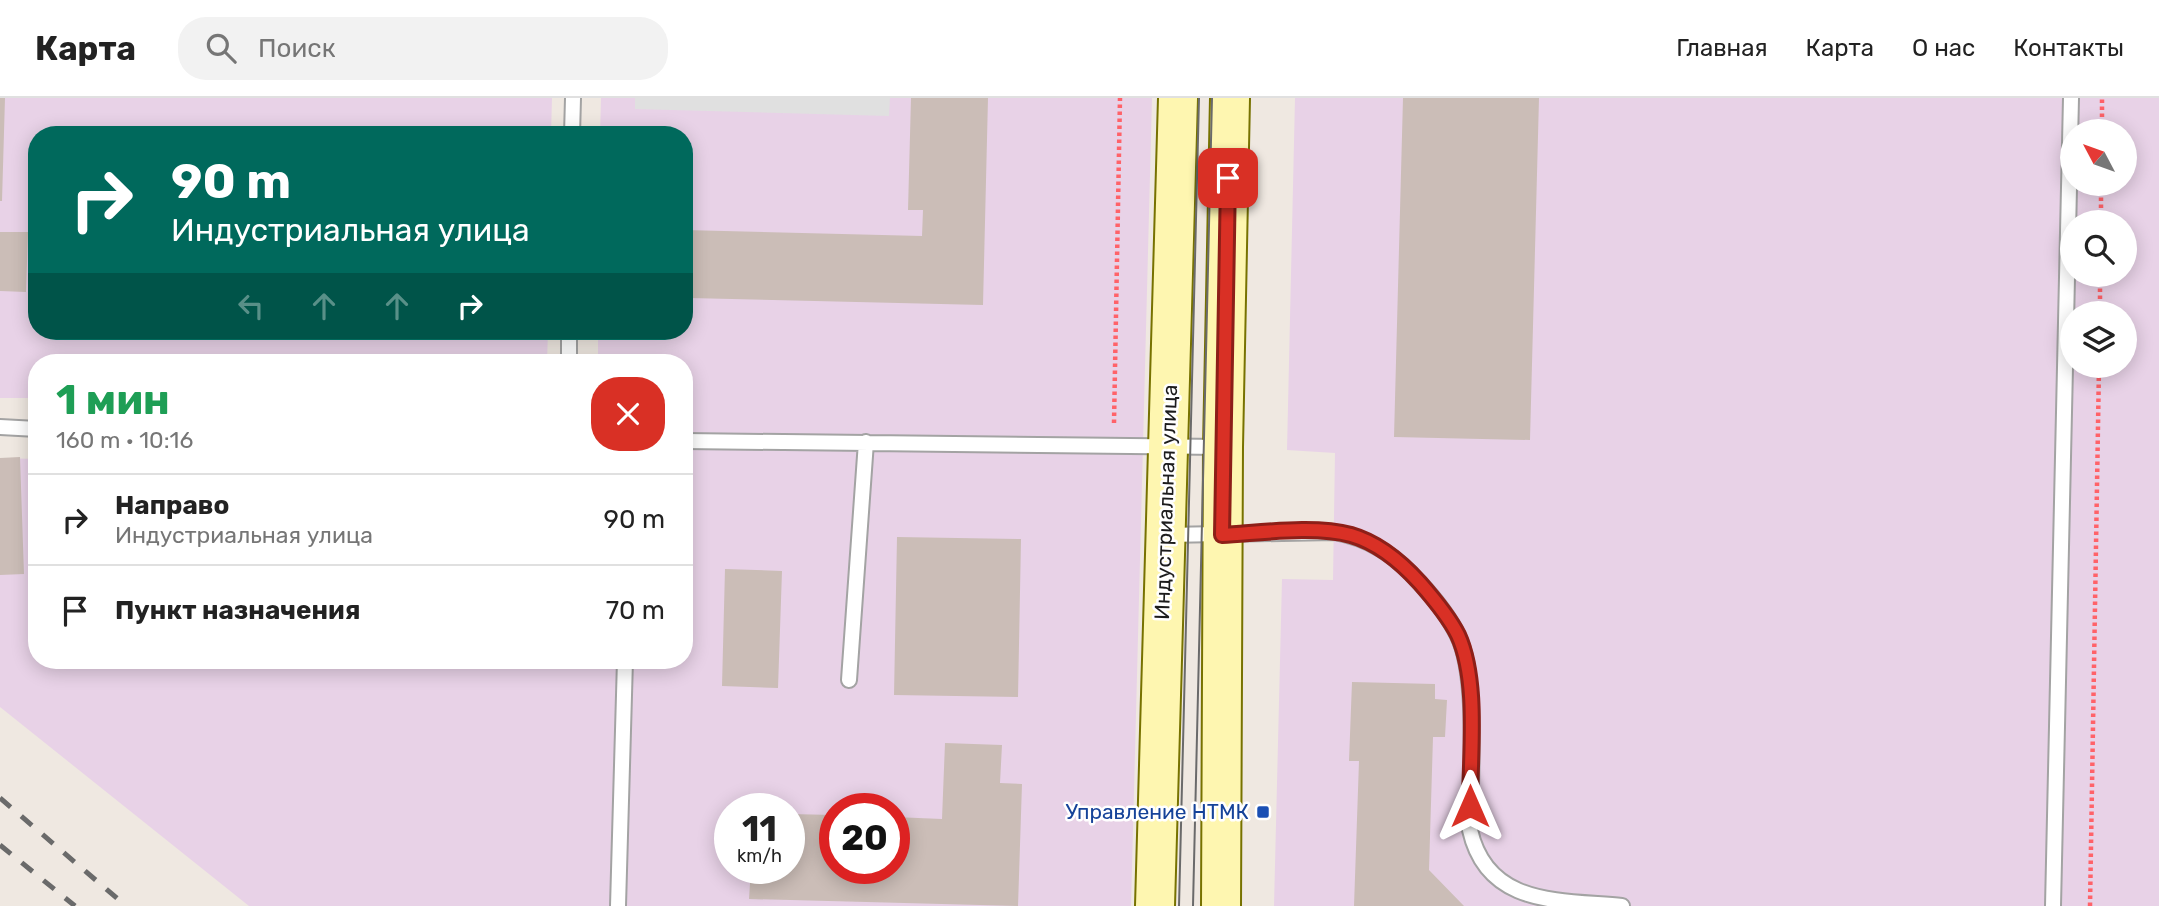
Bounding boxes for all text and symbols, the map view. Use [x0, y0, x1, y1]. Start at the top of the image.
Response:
search box [178, 17, 668, 80]
text: Карта [35, 29, 136, 68]
icon: search [202, 29, 240, 67]
text: Поиск [258, 33, 336, 64]
text: Главная [1676, 34, 1768, 62]
text: Карта [1806, 34, 1874, 62]
text: О нас [1912, 34, 1975, 62]
text: Контакты [2013, 34, 2124, 62]
north arrow [2060, 119, 2137, 196]
map controls [2060, 119, 2137, 378]
pin [1198, 148, 1258, 208]
text: 90 m [171, 152, 291, 210]
icon: right [56, 154, 147, 245]
icon: arrive [1209, 159, 1247, 197]
button: search [2060, 210, 2137, 287]
text: Индустриальная улица [171, 211, 530, 249]
icon: left [232, 287, 270, 325]
icon: ahead [305, 287, 343, 325]
icon: ahead [378, 287, 416, 325]
icon: right [451, 287, 489, 325]
button: layers [2060, 301, 2137, 378]
text: 1 мин [56, 375, 170, 425]
button: close [591, 377, 665, 451]
street label: Индустриальная улица [1149, 384, 1182, 620]
text: 160 m · 10:16 [56, 426, 193, 454]
text: Направо [115, 490, 229, 521]
icon: right [56, 501, 94, 539]
text: 90 m [604, 504, 665, 535]
text: Индустриальная улица [115, 521, 373, 549]
icon: arrive [56, 592, 94, 630]
text: Пункт назначения [115, 595, 360, 626]
text: 70 m [606, 595, 665, 626]
position arrow [1433, 769, 1507, 843]
speed limit sign: 20 [819, 793, 910, 884]
place label: Управление НТМК [1065, 799, 1249, 824]
marker: Управление НТМК [1255, 804, 1271, 820]
text: 11 [742, 808, 777, 850]
text: km/h [737, 845, 782, 867]

